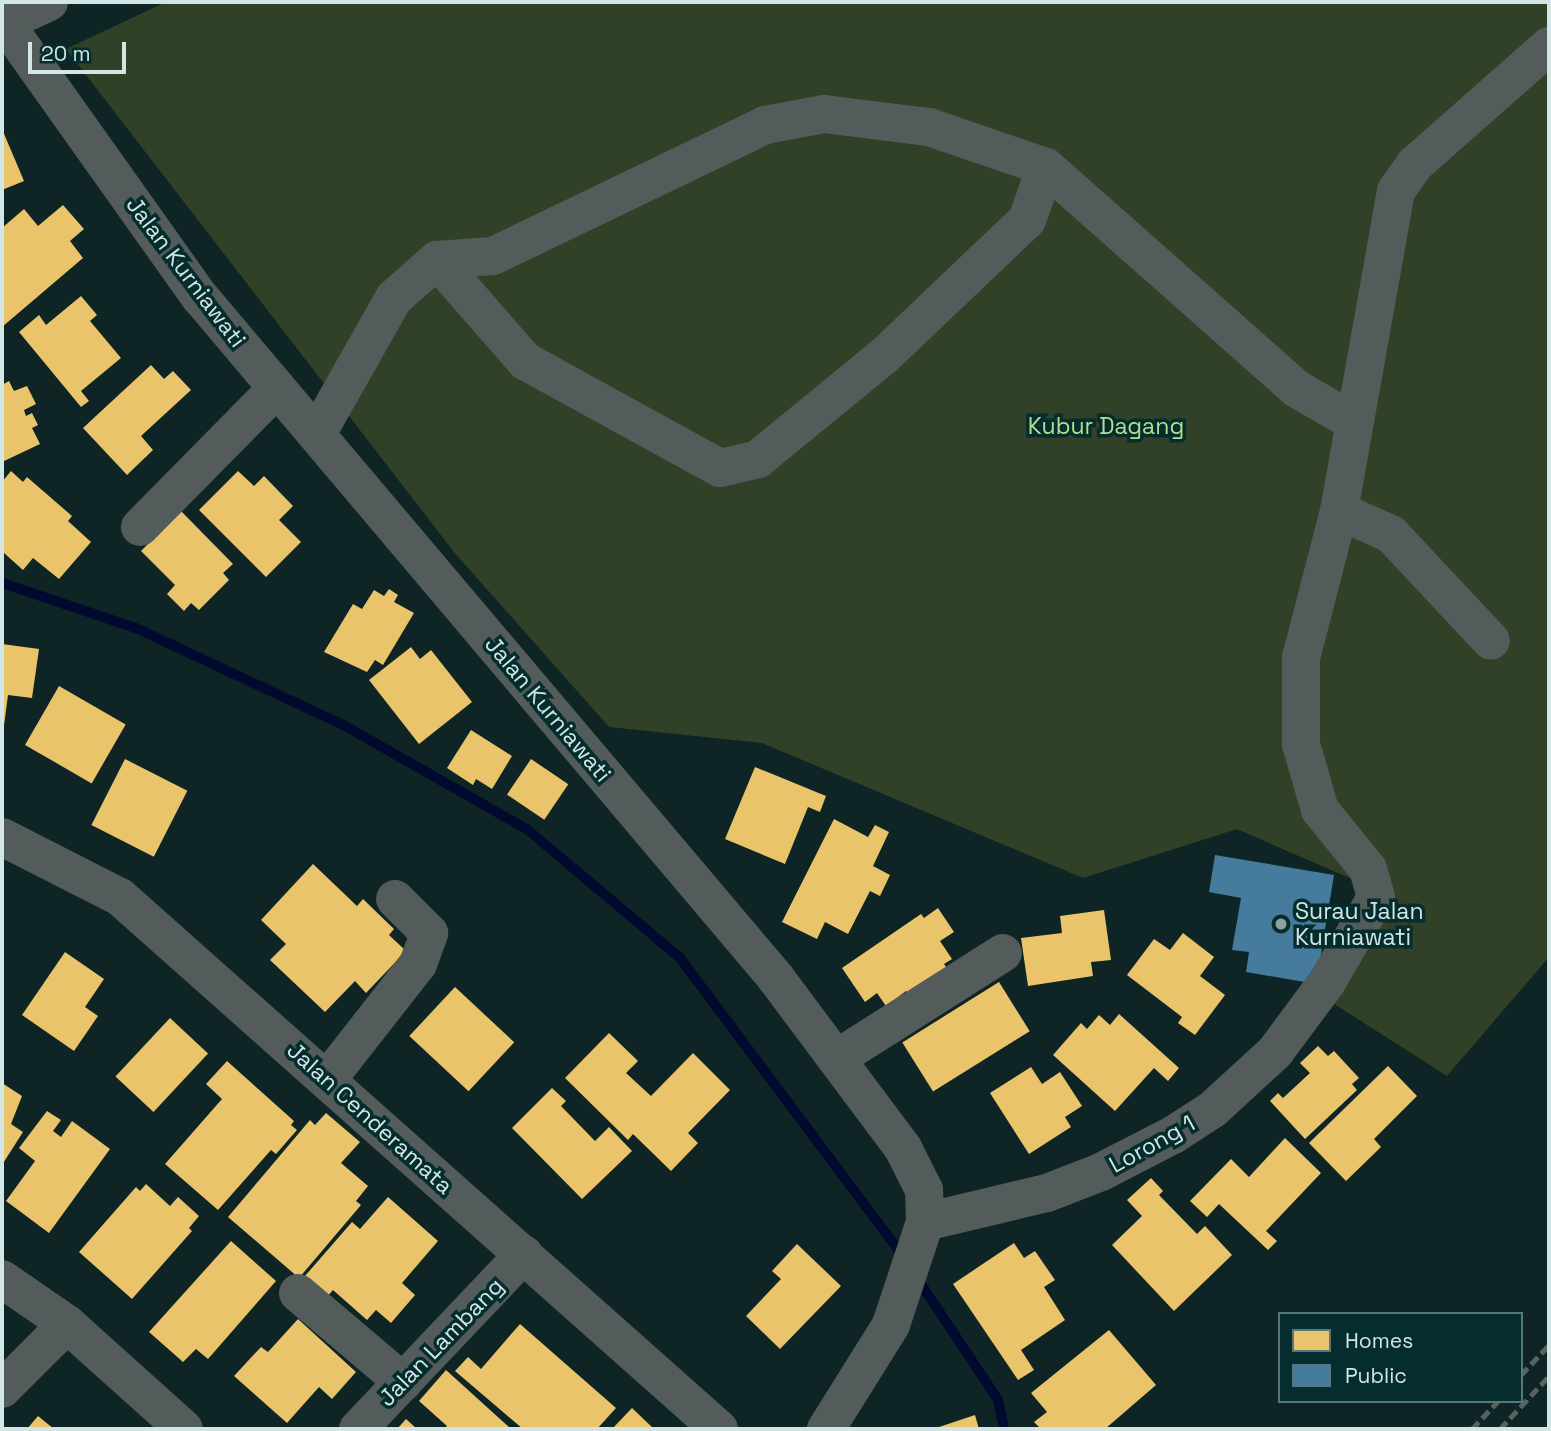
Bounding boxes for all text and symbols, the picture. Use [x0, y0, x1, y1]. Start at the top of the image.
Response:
scale bar [32, 28, 130, 72]
text: 20 m [41, 40, 91, 67]
street label: Jalan Kurniawati [120, 191, 252, 353]
park label: Kubur Dagang [1028, 412, 1184, 440]
street label: Jalan Kurniawati [479, 631, 617, 787]
place label: Surau Jalan Kurniawati [1295, 897, 1424, 951]
marker: Surau Jalan Kurniawati [1273, 916, 1289, 932]
street label: Jalan Cenderamata [281, 1036, 459, 1200]
street label: Lorong 1 [1104, 1109, 1200, 1179]
street label: Jalan Lambang [373, 1272, 509, 1412]
legend [1278, 1312, 1523, 1403]
text: Homes [1345, 1327, 1413, 1354]
text: Public [1345, 1362, 1407, 1389]

